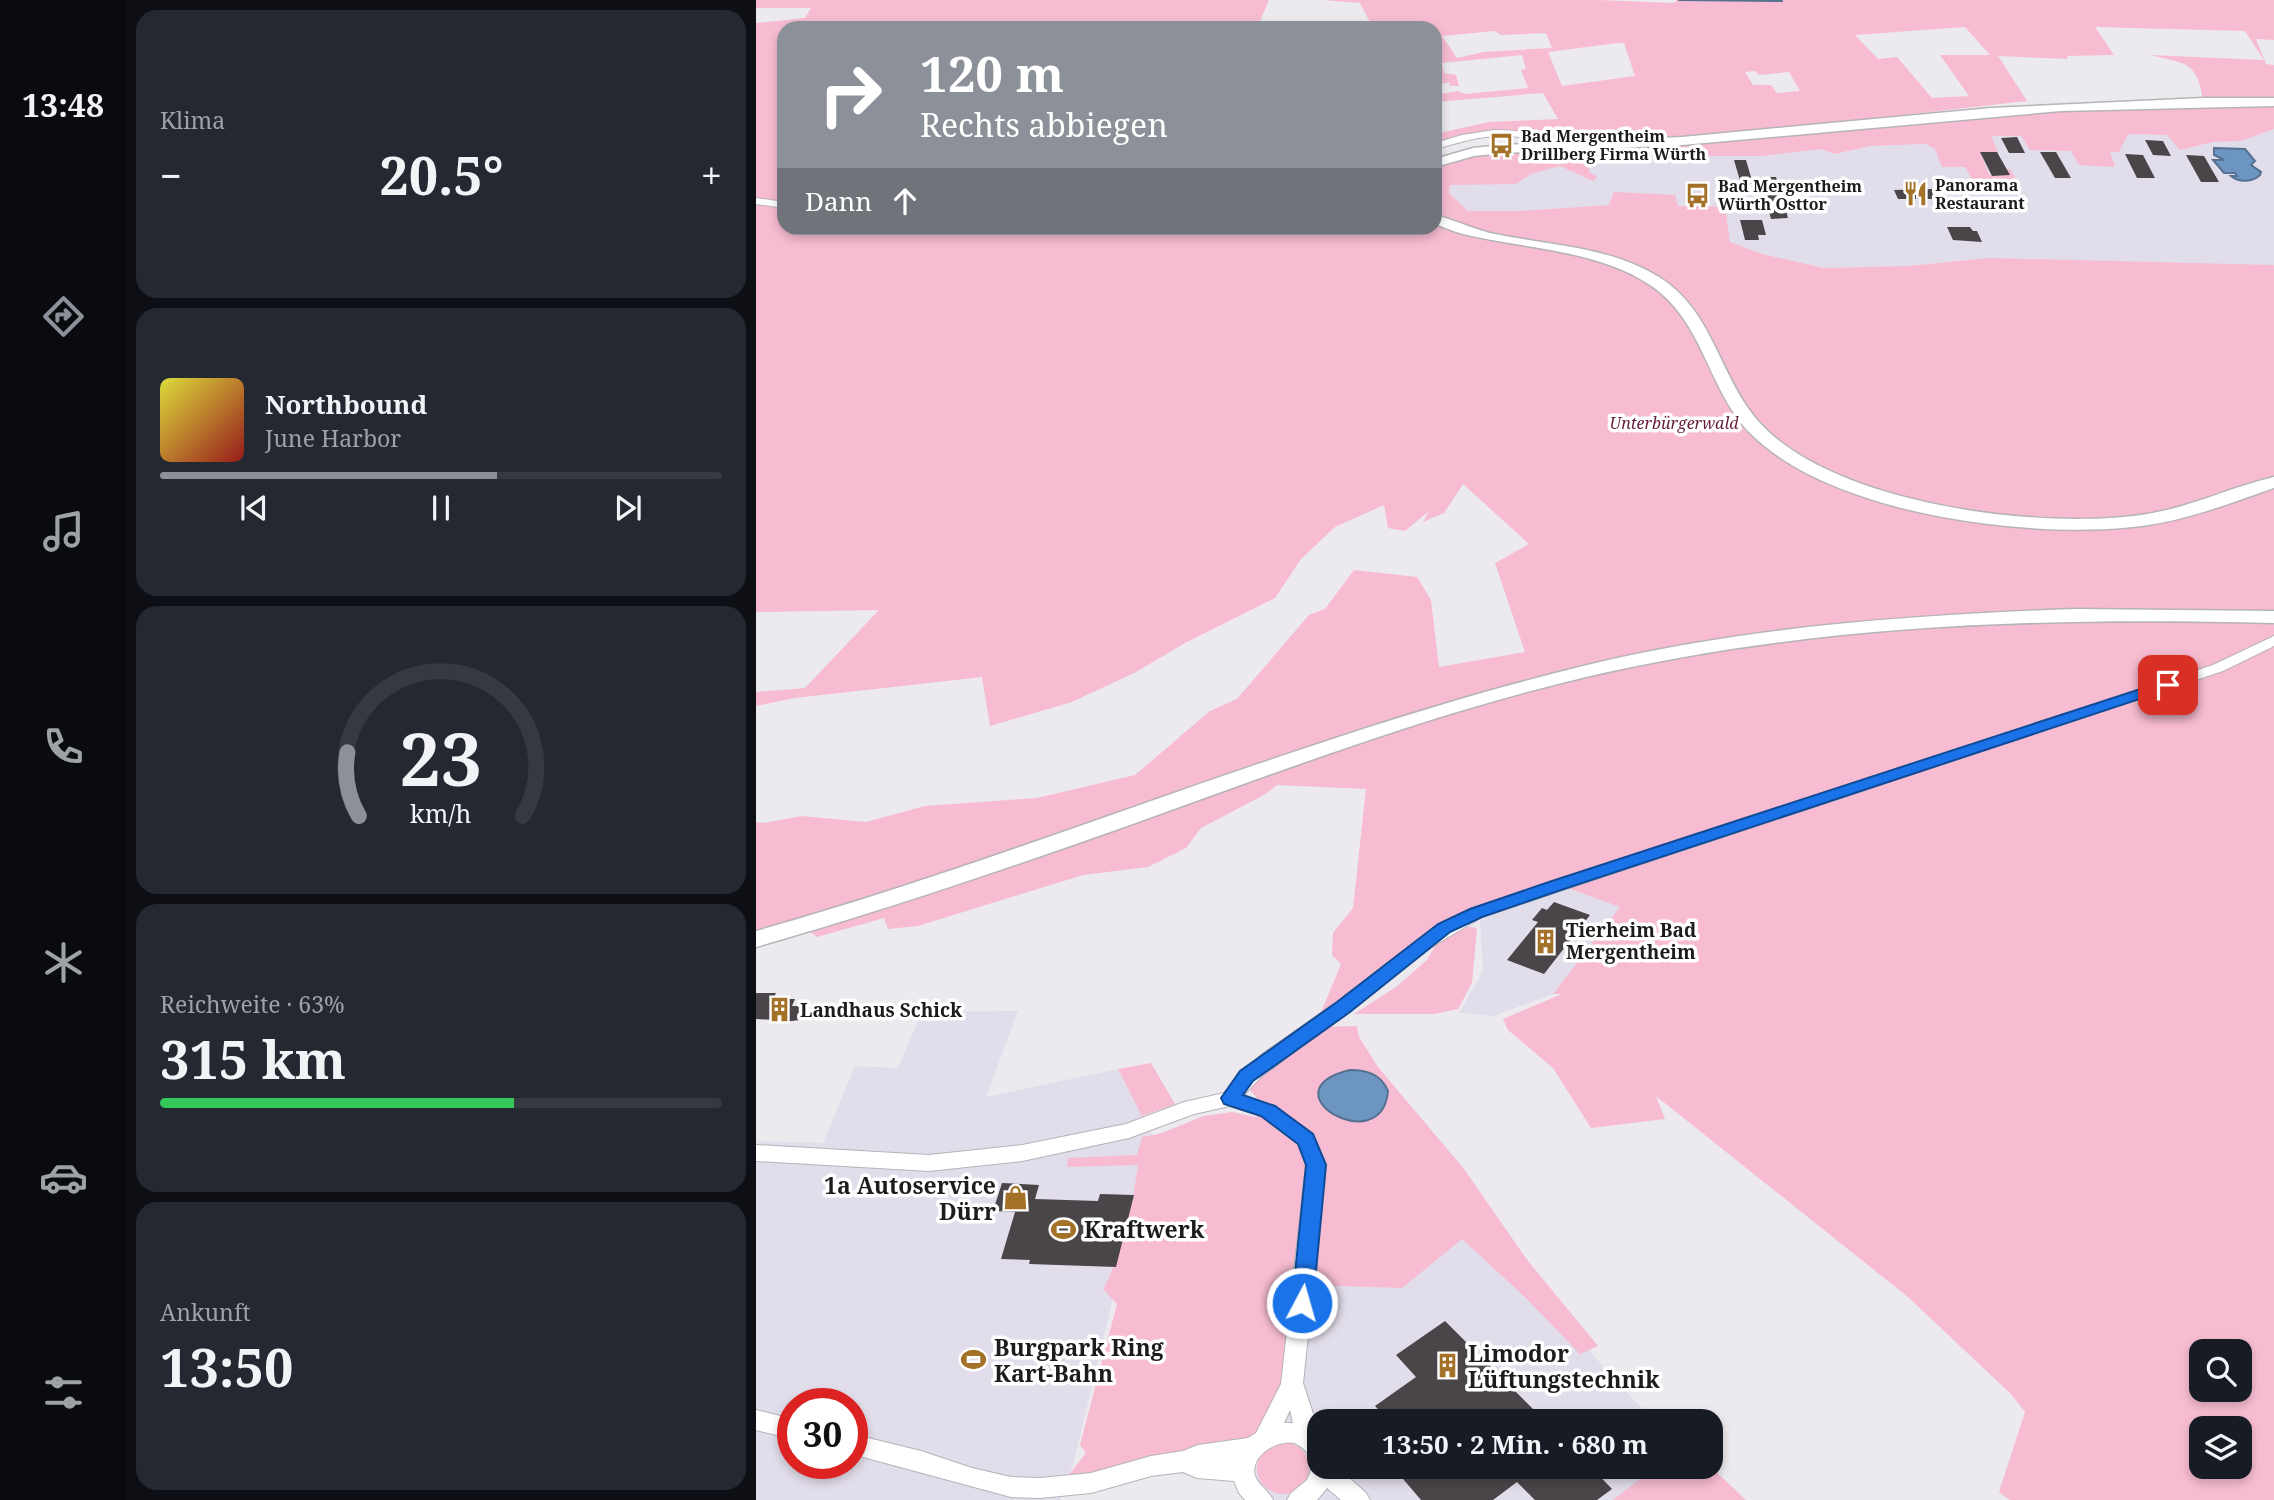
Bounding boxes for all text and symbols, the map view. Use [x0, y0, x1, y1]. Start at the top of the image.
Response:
text: 120 m [920, 40, 1064, 106]
icon: right [805, 49, 896, 140]
text: 13:48 [22, 83, 104, 126]
text: Rechts abbiegen [920, 103, 1168, 146]
text: Klima [160, 104, 225, 136]
place label: Bad Mergentheim Drillberg Firma Würth [1521, 125, 1707, 165]
bus stop icon: Bad Mergentheim Drillberg Firma Würth [1487, 131, 1515, 159]
text: 20.5° [379, 139, 504, 210]
text: − [160, 149, 182, 201]
text: + [701, 149, 722, 201]
place label: Panorama Restaurant [1935, 174, 2025, 214]
place label: Bad Mergentheim Würth Osttor [1718, 175, 1862, 215]
restaurant icon: Panorama Restaurant [1901, 180, 1929, 208]
bus stop icon: Bad Mergentheim Würth Osttor [1684, 181, 1712, 209]
icon: ahead [886, 182, 924, 220]
text: Dann [805, 183, 872, 219]
icon: directions [39, 292, 88, 341]
text: Northbound [265, 386, 427, 422]
park label: Unterbürgerwald [1609, 412, 1739, 434]
text: June Harbor [265, 422, 401, 454]
icon: previous [235, 489, 273, 527]
icon: pause [422, 489, 460, 527]
icon: next [609, 489, 647, 527]
icon: music [39, 507, 88, 556]
pin [2138, 655, 2198, 715]
icon: arrive [2149, 666, 2187, 704]
text: 23 [400, 708, 482, 807]
icon: phone [39, 722, 88, 771]
text: km/h [410, 796, 472, 830]
place label: Tierheim Bad Mergentheim [1566, 917, 1697, 965]
building icon: Tierheim Bad Mergentheim [1532, 927, 1560, 955]
icon: climate [39, 938, 88, 987]
text: Reichweite · 63% [160, 988, 345, 1020]
building icon: Landhaus Schick [766, 996, 794, 1024]
place label: Landhaus Schick [800, 997, 963, 1023]
text: 315 km [160, 1023, 346, 1094]
icon: car [39, 1153, 88, 1202]
place label: 1a Autoservice Dürr [824, 1169, 996, 1227]
shop icon: 1a Autoservice Dürr [1002, 1184, 1030, 1212]
place label: Kraftwerk [1084, 1213, 1205, 1245]
sports icon: Kraftwerk [1050, 1215, 1078, 1243]
position arrow [1265, 1266, 1339, 1340]
text: Ankunft [160, 1296, 251, 1328]
text: 13:50 [160, 1331, 293, 1402]
place label: Burgpark Ring Kart-Bahn [994, 1331, 1164, 1389]
place label: Limodor Lüftungstechnik [1468, 1337, 1660, 1395]
map controls [2189, 1339, 2252, 1479]
button: search [2189, 1339, 2252, 1402]
sports icon: Burgpark Ring Kart-Bahn [960, 1346, 988, 1374]
building icon: Limodor Lüftungstechnik [1434, 1352, 1462, 1380]
icon: filters [39, 1368, 88, 1417]
speed limit sign: 30 [777, 1388, 868, 1479]
button: layers [2189, 1416, 2252, 1479]
text: 13:50 · 2 Min. · 680 m [1382, 1426, 1648, 1462]

